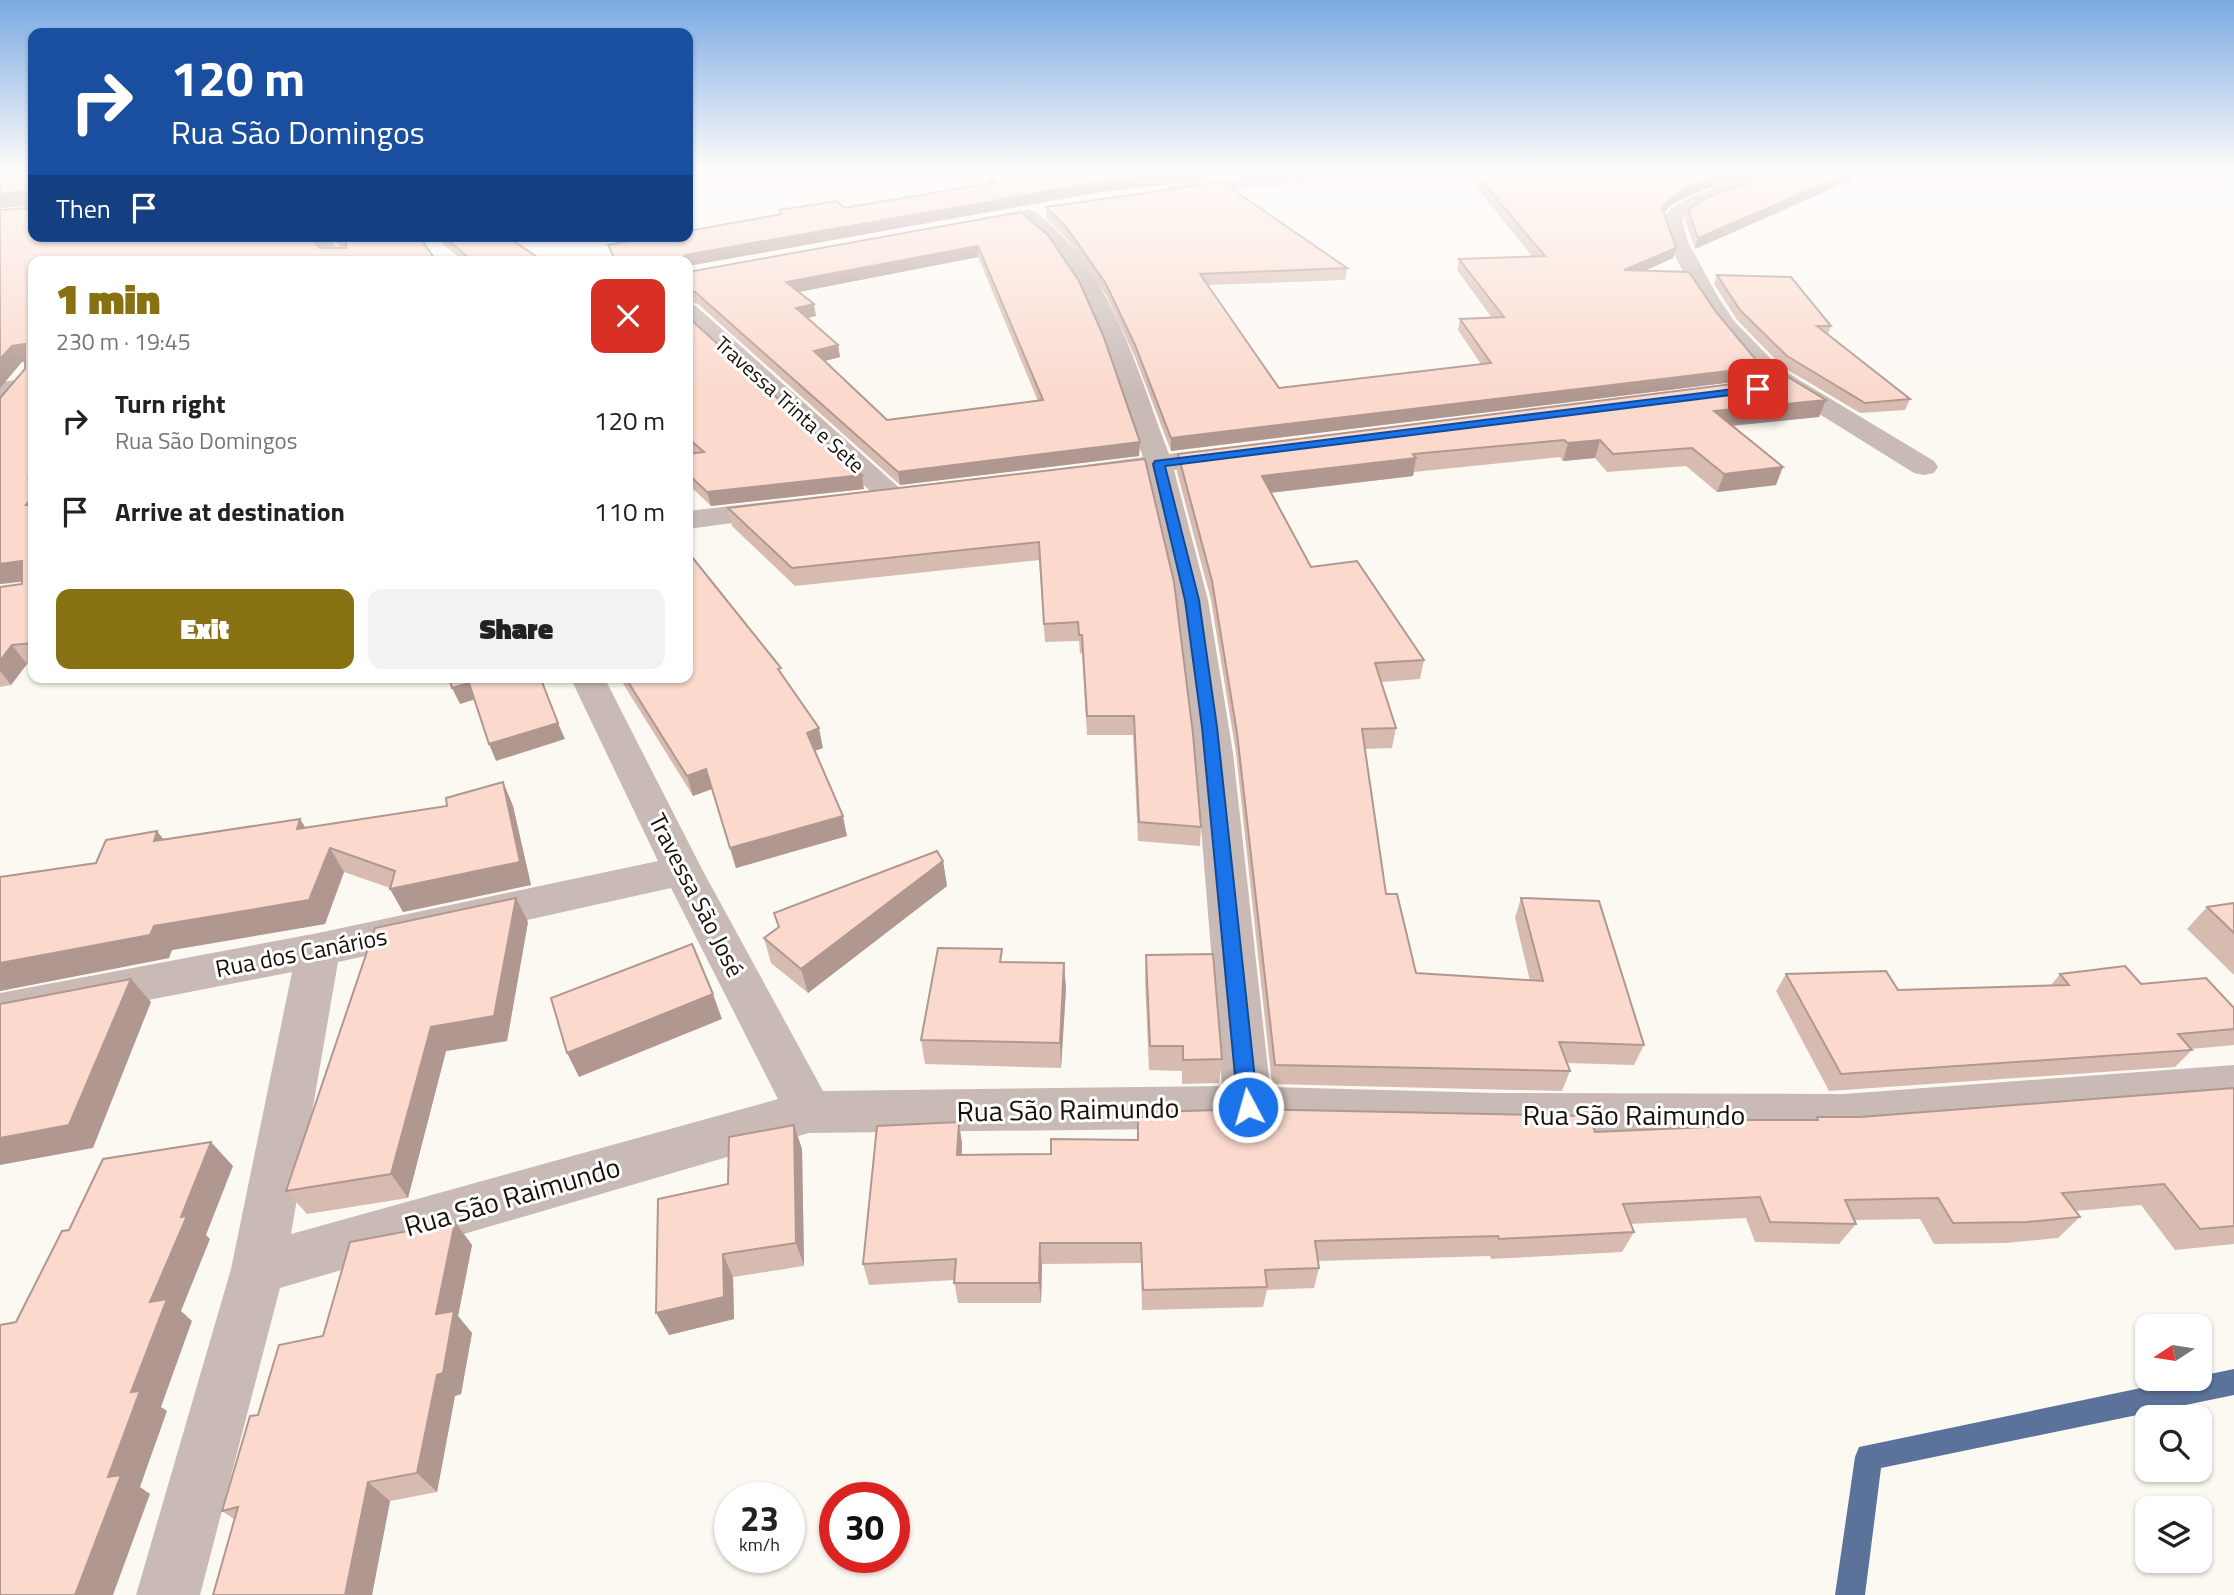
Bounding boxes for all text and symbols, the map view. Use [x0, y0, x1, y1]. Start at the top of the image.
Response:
text: 120 m [171, 40, 305, 115]
icon: right [56, 56, 147, 147]
text: Rua São Domingos [171, 108, 425, 156]
text: Then [56, 189, 111, 228]
icon: arrive [125, 189, 163, 227]
text: 1 min [56, 266, 160, 330]
button: close [591, 279, 665, 353]
text: 230 m · 19:45 [56, 324, 191, 359]
street label: Travessa Trinta e Sete [708, 328, 872, 480]
pin [1728, 359, 1788, 419]
icon: arrive [1739, 370, 1777, 408]
text: Turn right [115, 384, 226, 423]
text: 120 m [594, 401, 665, 440]
icon: right [56, 402, 94, 440]
text: Rua São Domingos [115, 423, 297, 458]
text: Arrive at destination [115, 492, 345, 531]
text: 110 m [594, 492, 665, 531]
icon: arrive [56, 493, 94, 531]
button: Exit [56, 589, 354, 669]
button: Share [368, 589, 665, 669]
street label: Travessa São José [640, 807, 754, 983]
street label: Rua dos Canários [212, 918, 390, 986]
position arrow [1211, 1070, 1285, 1144]
street label: Rua São Raimundo [956, 1086, 1180, 1132]
street label: Rua São Raimundo [1523, 1093, 1745, 1136]
street label: Rua São Raimundo [399, 1145, 625, 1247]
north arrow [2135, 1314, 2212, 1391]
map controls [2135, 1314, 2212, 1573]
button: search [2135, 1405, 2212, 1482]
speed limit sign: 30 [819, 1482, 910, 1573]
text: 23 [740, 1491, 779, 1545]
button: layers [2135, 1496, 2212, 1573]
text: km/h [739, 1531, 780, 1558]

